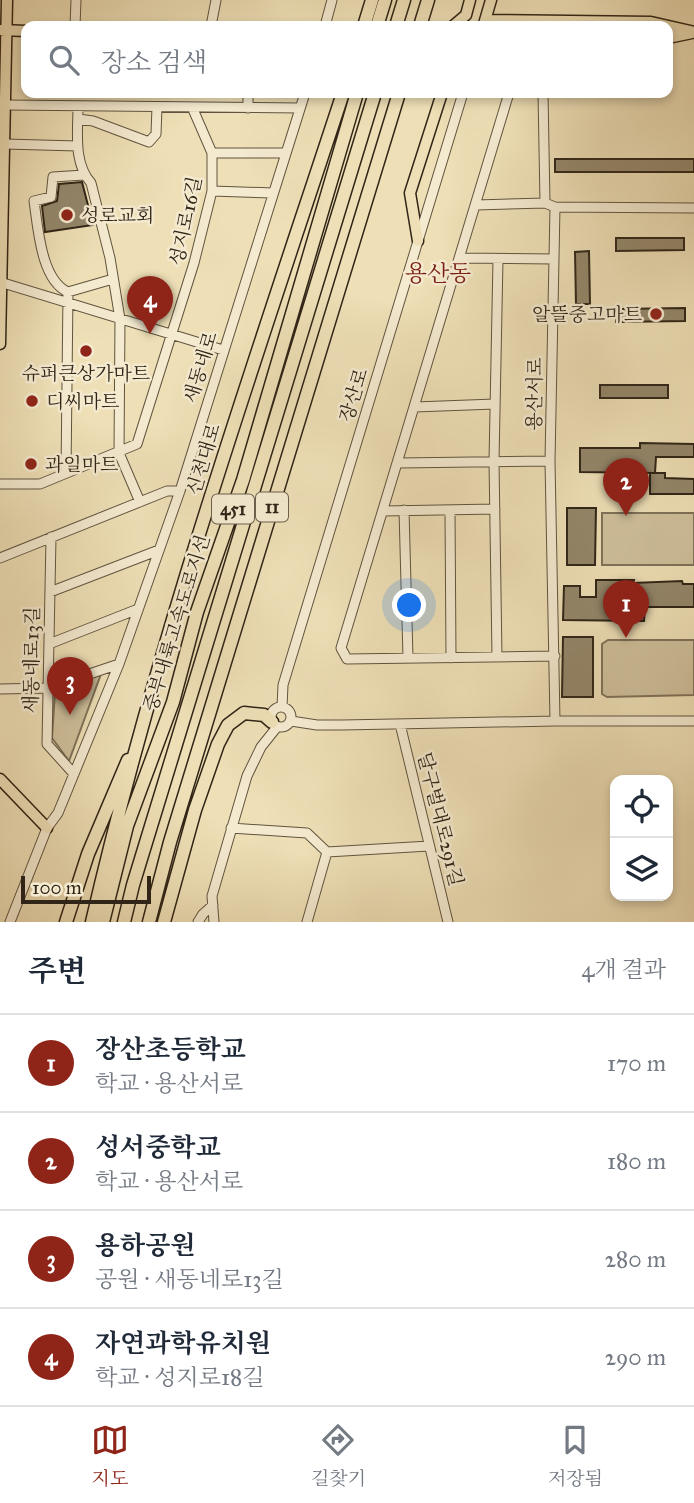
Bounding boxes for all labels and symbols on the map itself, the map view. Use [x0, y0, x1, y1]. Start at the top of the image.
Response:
street label: 성지로16길 [165, 174, 206, 268]
place label: 성로교회 [81, 204, 154, 227]
marker: 성로교회 [59, 207, 75, 223]
district label: 용산동 [405, 259, 471, 287]
pin: 4 [127, 276, 173, 334]
place label: 알뜰중고마트 [532, 303, 642, 326]
marker: 알뜰중고마트 [648, 306, 664, 322]
street label: 새동네로 [179, 329, 222, 406]
marker: 슈퍼큰상가마트 [78, 343, 94, 359]
street label: 용산서로 [522, 357, 547, 431]
place label: 슈퍼큰상가마트 [22, 362, 150, 385]
street label: 장산로 [334, 365, 373, 425]
place label: 디씨마트 [46, 390, 119, 413]
marker: 디씨마트 [24, 393, 40, 409]
street label: 신천대로 [182, 421, 225, 498]
place label: 과일마트 [45, 453, 118, 476]
marker: 과일마트 [23, 456, 39, 472]
pin: 2 [603, 458, 649, 516]
road number: 11 [256, 492, 288, 522]
road number: 451 [212, 494, 254, 524]
street label: 중부내륙고속도로지선 [139, 532, 214, 714]
pin: 1 [603, 580, 649, 638]
your location [392, 588, 426, 622]
street label: 새동네로13길 [19, 606, 44, 714]
pin: 3 [47, 657, 93, 715]
street label: 달구벌대로291길 [413, 750, 468, 888]
scale bar [21, 873, 150, 905]

